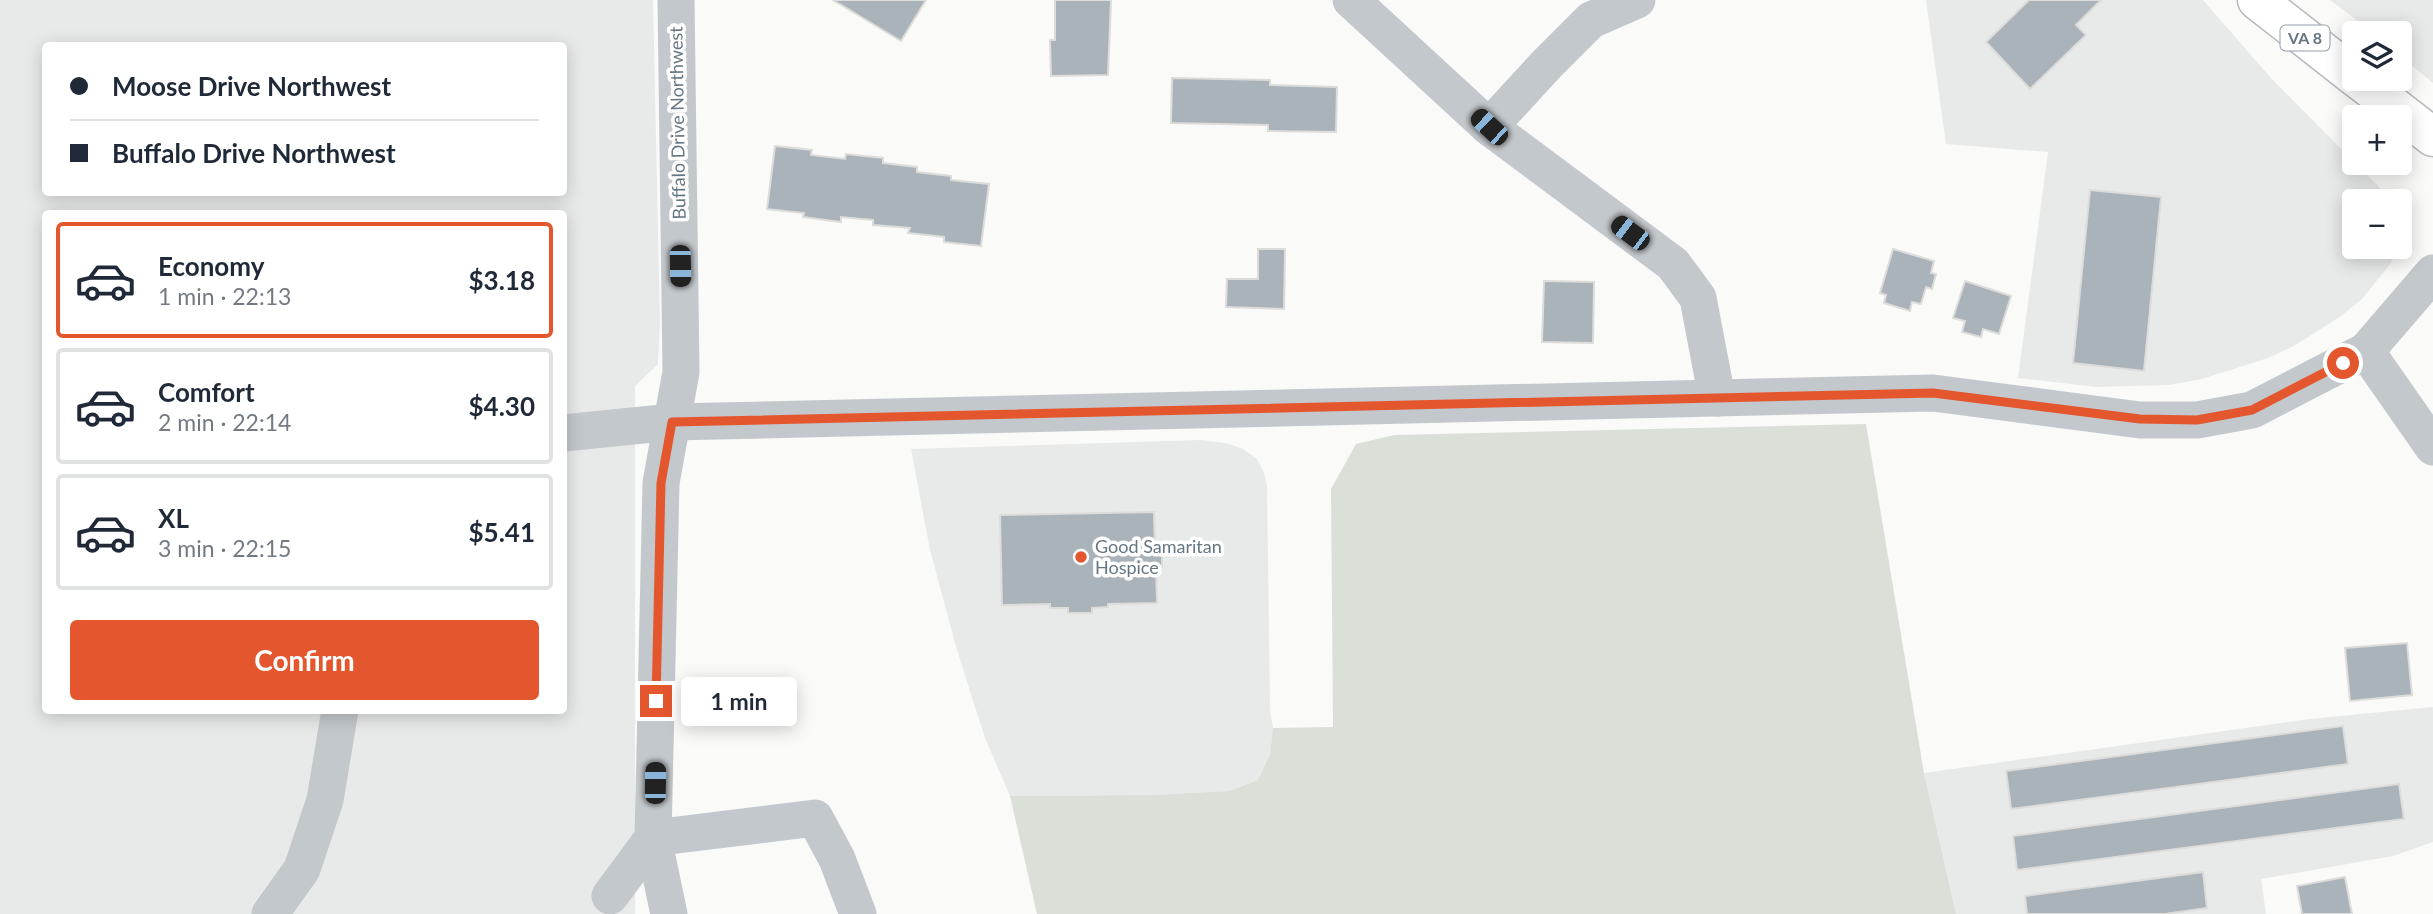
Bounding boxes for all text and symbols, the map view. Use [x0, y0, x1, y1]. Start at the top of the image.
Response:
map controls [2342, 21, 2412, 259]
button: layers [2342, 21, 2412, 91]
street label: Buffalo Drive Northwest [664, 26, 690, 220]
road number: VA 8 [2280, 26, 2330, 50]
text: Moose Drive Northwest [112, 70, 391, 102]
car [1467, 105, 1512, 149]
button: + [2342, 105, 2412, 175]
text: Buffalo Drive Northwest [112, 137, 396, 169]
button: − [2342, 189, 2412, 259]
car [1607, 212, 1654, 254]
car [670, 245, 691, 287]
icon: car [74, 249, 137, 312]
text: Economy [158, 250, 264, 282]
text: $3.18 [469, 264, 535, 296]
text: 1 min · 22:13 [158, 282, 291, 310]
route start [2327, 347, 2359, 379]
icon: car [74, 375, 137, 438]
text: Comfort [158, 376, 255, 408]
text: $4.30 [469, 390, 535, 422]
text: 2 min · 22:14 [158, 408, 291, 436]
icon: car [74, 501, 137, 564]
text: XL [158, 502, 189, 534]
text: $5.41 [469, 516, 535, 548]
text: 3 min · 22:15 [158, 534, 291, 562]
place label: Good Samaritan Hospice [1095, 535, 1222, 578]
marker: Good Samaritan Hospice [1073, 549, 1089, 565]
button: Confirm [70, 620, 539, 700]
callout: 1 min [680, 676, 796, 726]
route end [640, 685, 672, 717]
text: 1 min [710, 687, 768, 715]
car [645, 762, 666, 804]

